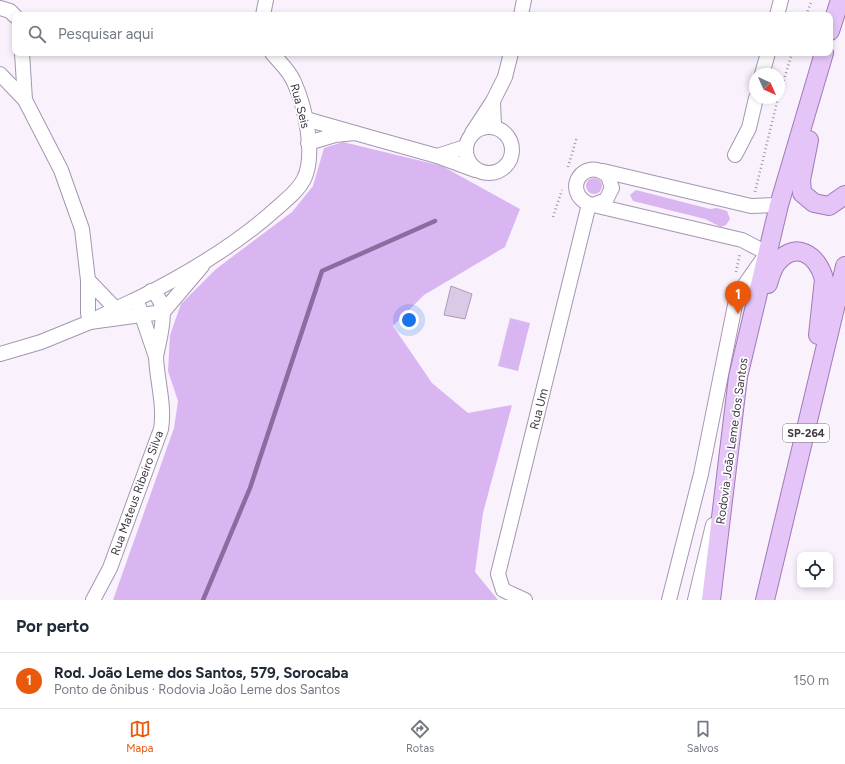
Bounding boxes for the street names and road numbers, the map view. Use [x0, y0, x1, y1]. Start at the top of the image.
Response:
street label: Rua Seis [287, 82, 313, 130]
street label: Rodovia João Leme dos Santos [713, 356, 751, 525]
street label: Rua Um [527, 387, 551, 431]
road number: SP-264 [783, 424, 829, 442]
street label: Rua Mateus Ribeiro Silva [108, 429, 166, 557]

